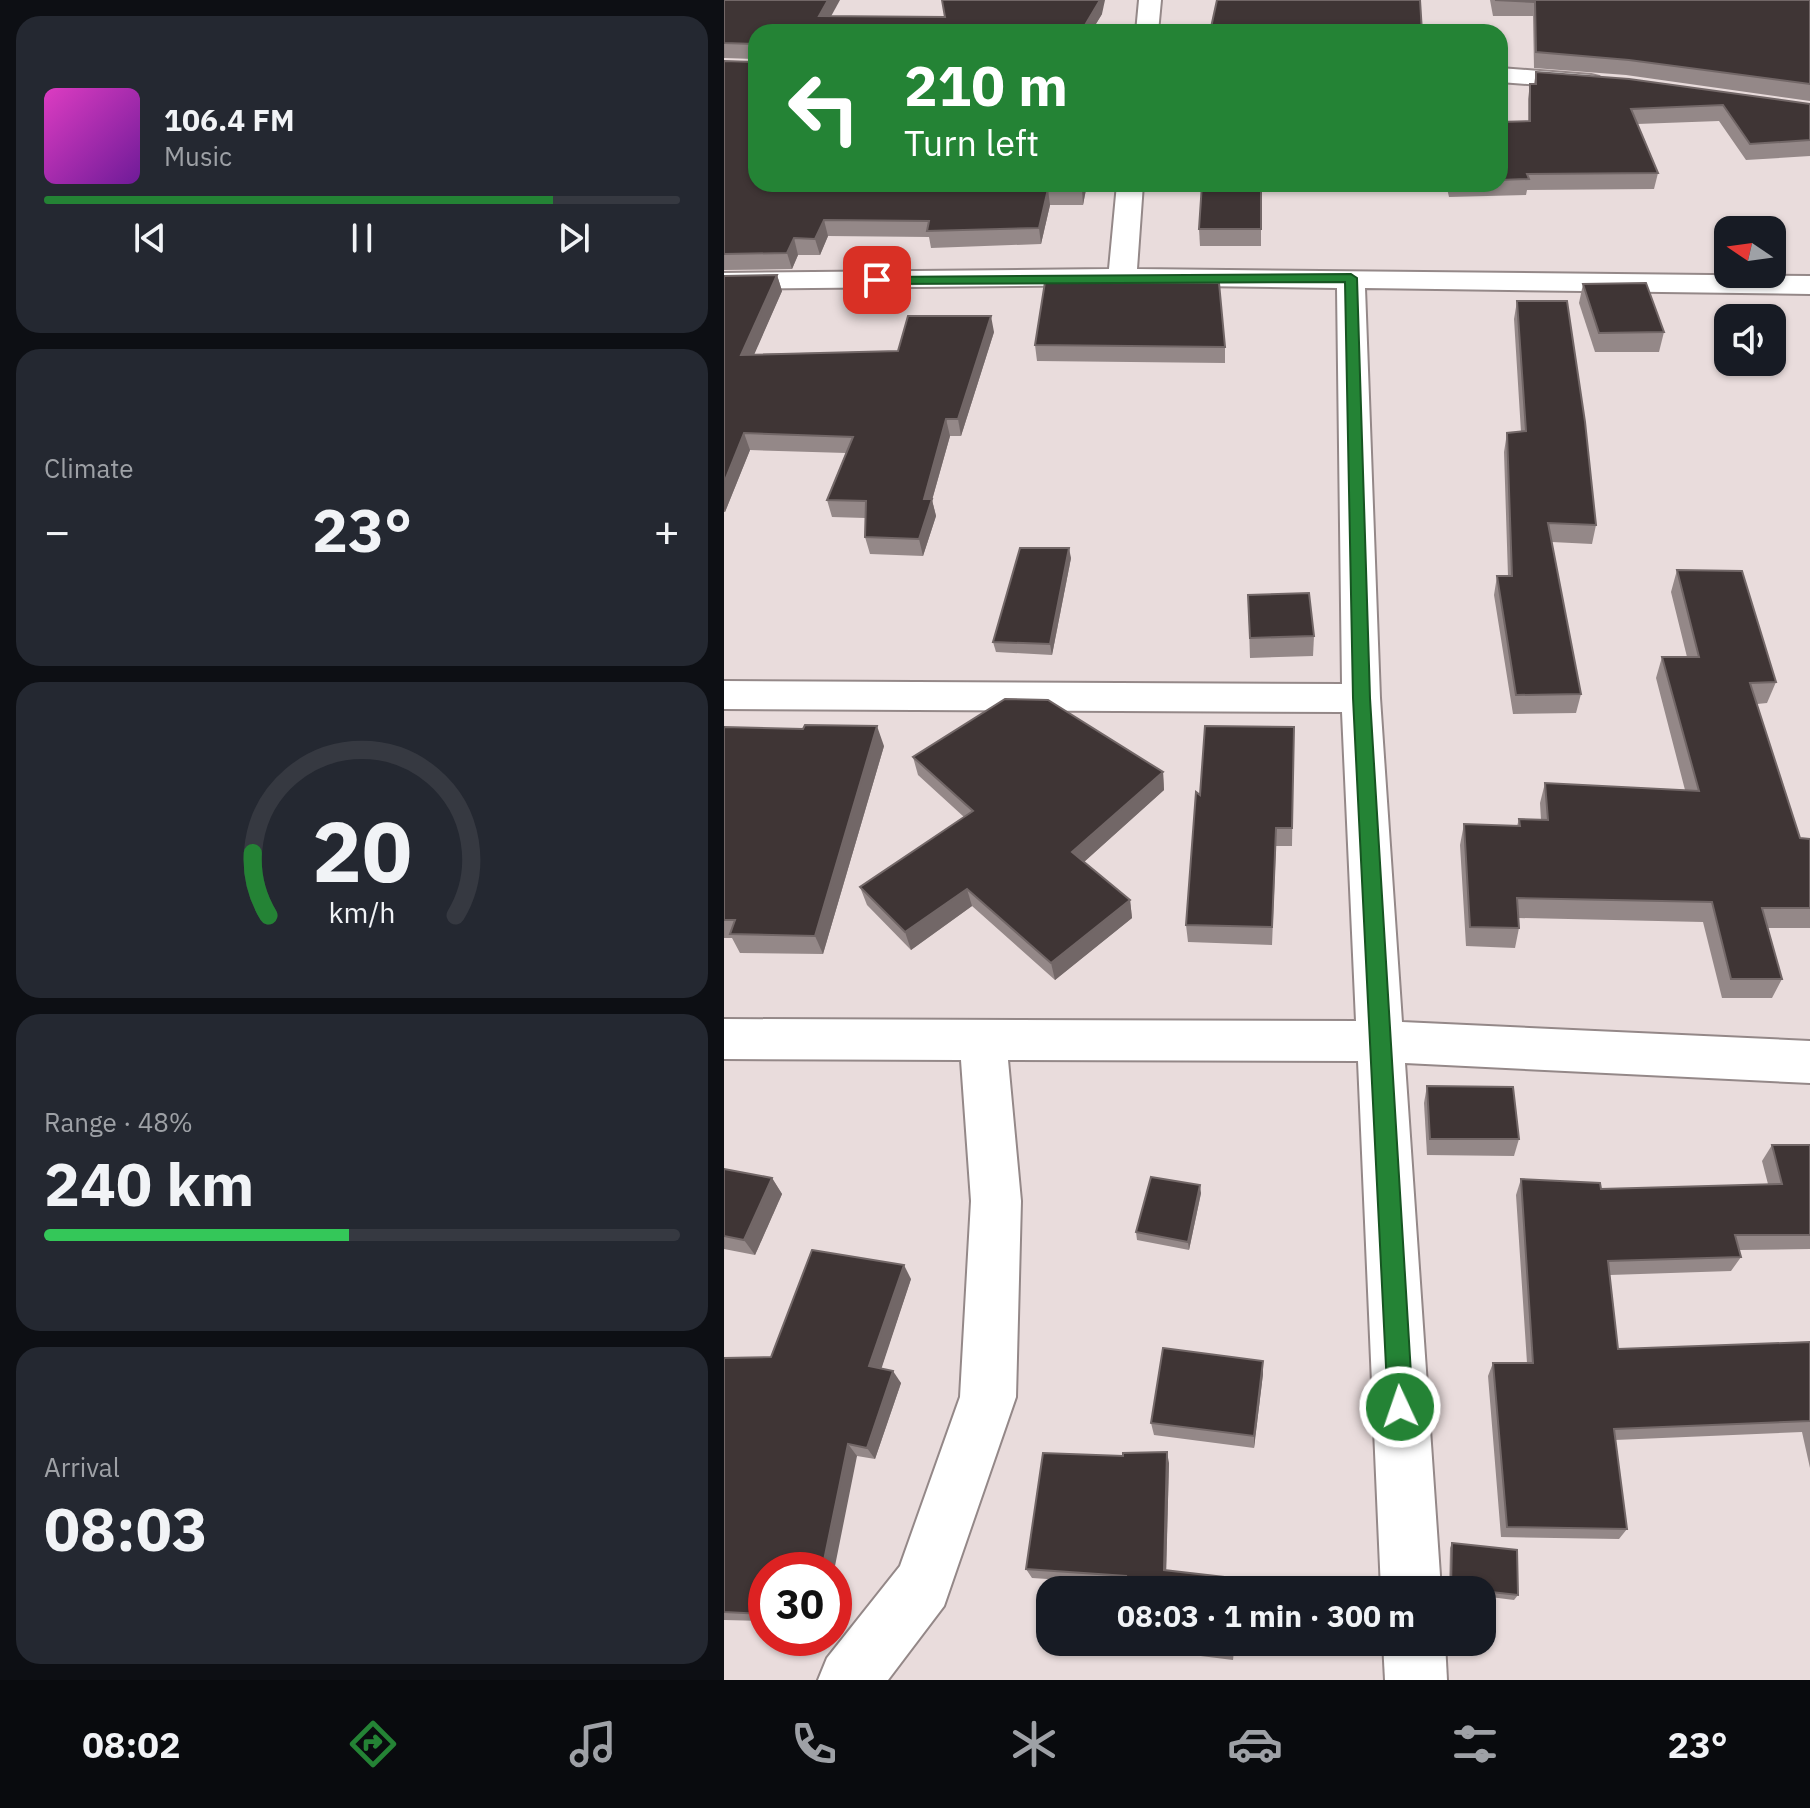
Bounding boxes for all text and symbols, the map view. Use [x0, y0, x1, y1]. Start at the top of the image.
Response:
text: 210 m [904, 49, 1068, 121]
icon: left [772, 56, 876, 160]
text: 106.4 FM [164, 100, 295, 139]
text: Turn left [904, 119, 1039, 166]
text: Music [164, 139, 232, 173]
icon: previous [128, 216, 172, 260]
icon: pause [340, 216, 384, 260]
icon: next [552, 216, 596, 260]
north arrow [1714, 216, 1786, 288]
map controls [1714, 216, 1786, 376]
pin [843, 246, 911, 314]
icon: arrive [855, 258, 899, 302]
button: sound [1714, 304, 1786, 376]
text: Climate [44, 451, 134, 485]
text: 23° [312, 490, 412, 569]
text: − [44, 502, 70, 559]
text: + [654, 502, 680, 559]
text: 20 [312, 797, 412, 905]
text: km/h [328, 894, 396, 931]
text: Range · 48% [44, 1105, 193, 1139]
text: 240 km [44, 1144, 254, 1223]
position arrow [1358, 1365, 1442, 1449]
text: Arrival [44, 1450, 120, 1484]
text: 08:03 [44, 1489, 208, 1568]
speed limit sign: 30 [748, 1552, 852, 1656]
text: 08:03 · 1 min · 300 m [1117, 1596, 1415, 1635]
icon: directions [345, 1716, 401, 1772]
icon: music [565, 1716, 621, 1772]
icon: phone [786, 1716, 842, 1772]
icon: climate [1006, 1716, 1062, 1772]
icon: car [1227, 1716, 1283, 1772]
icon: filters [1447, 1716, 1503, 1772]
text: 08:02 [82, 1721, 181, 1768]
text: 23° [1668, 1721, 1728, 1768]

